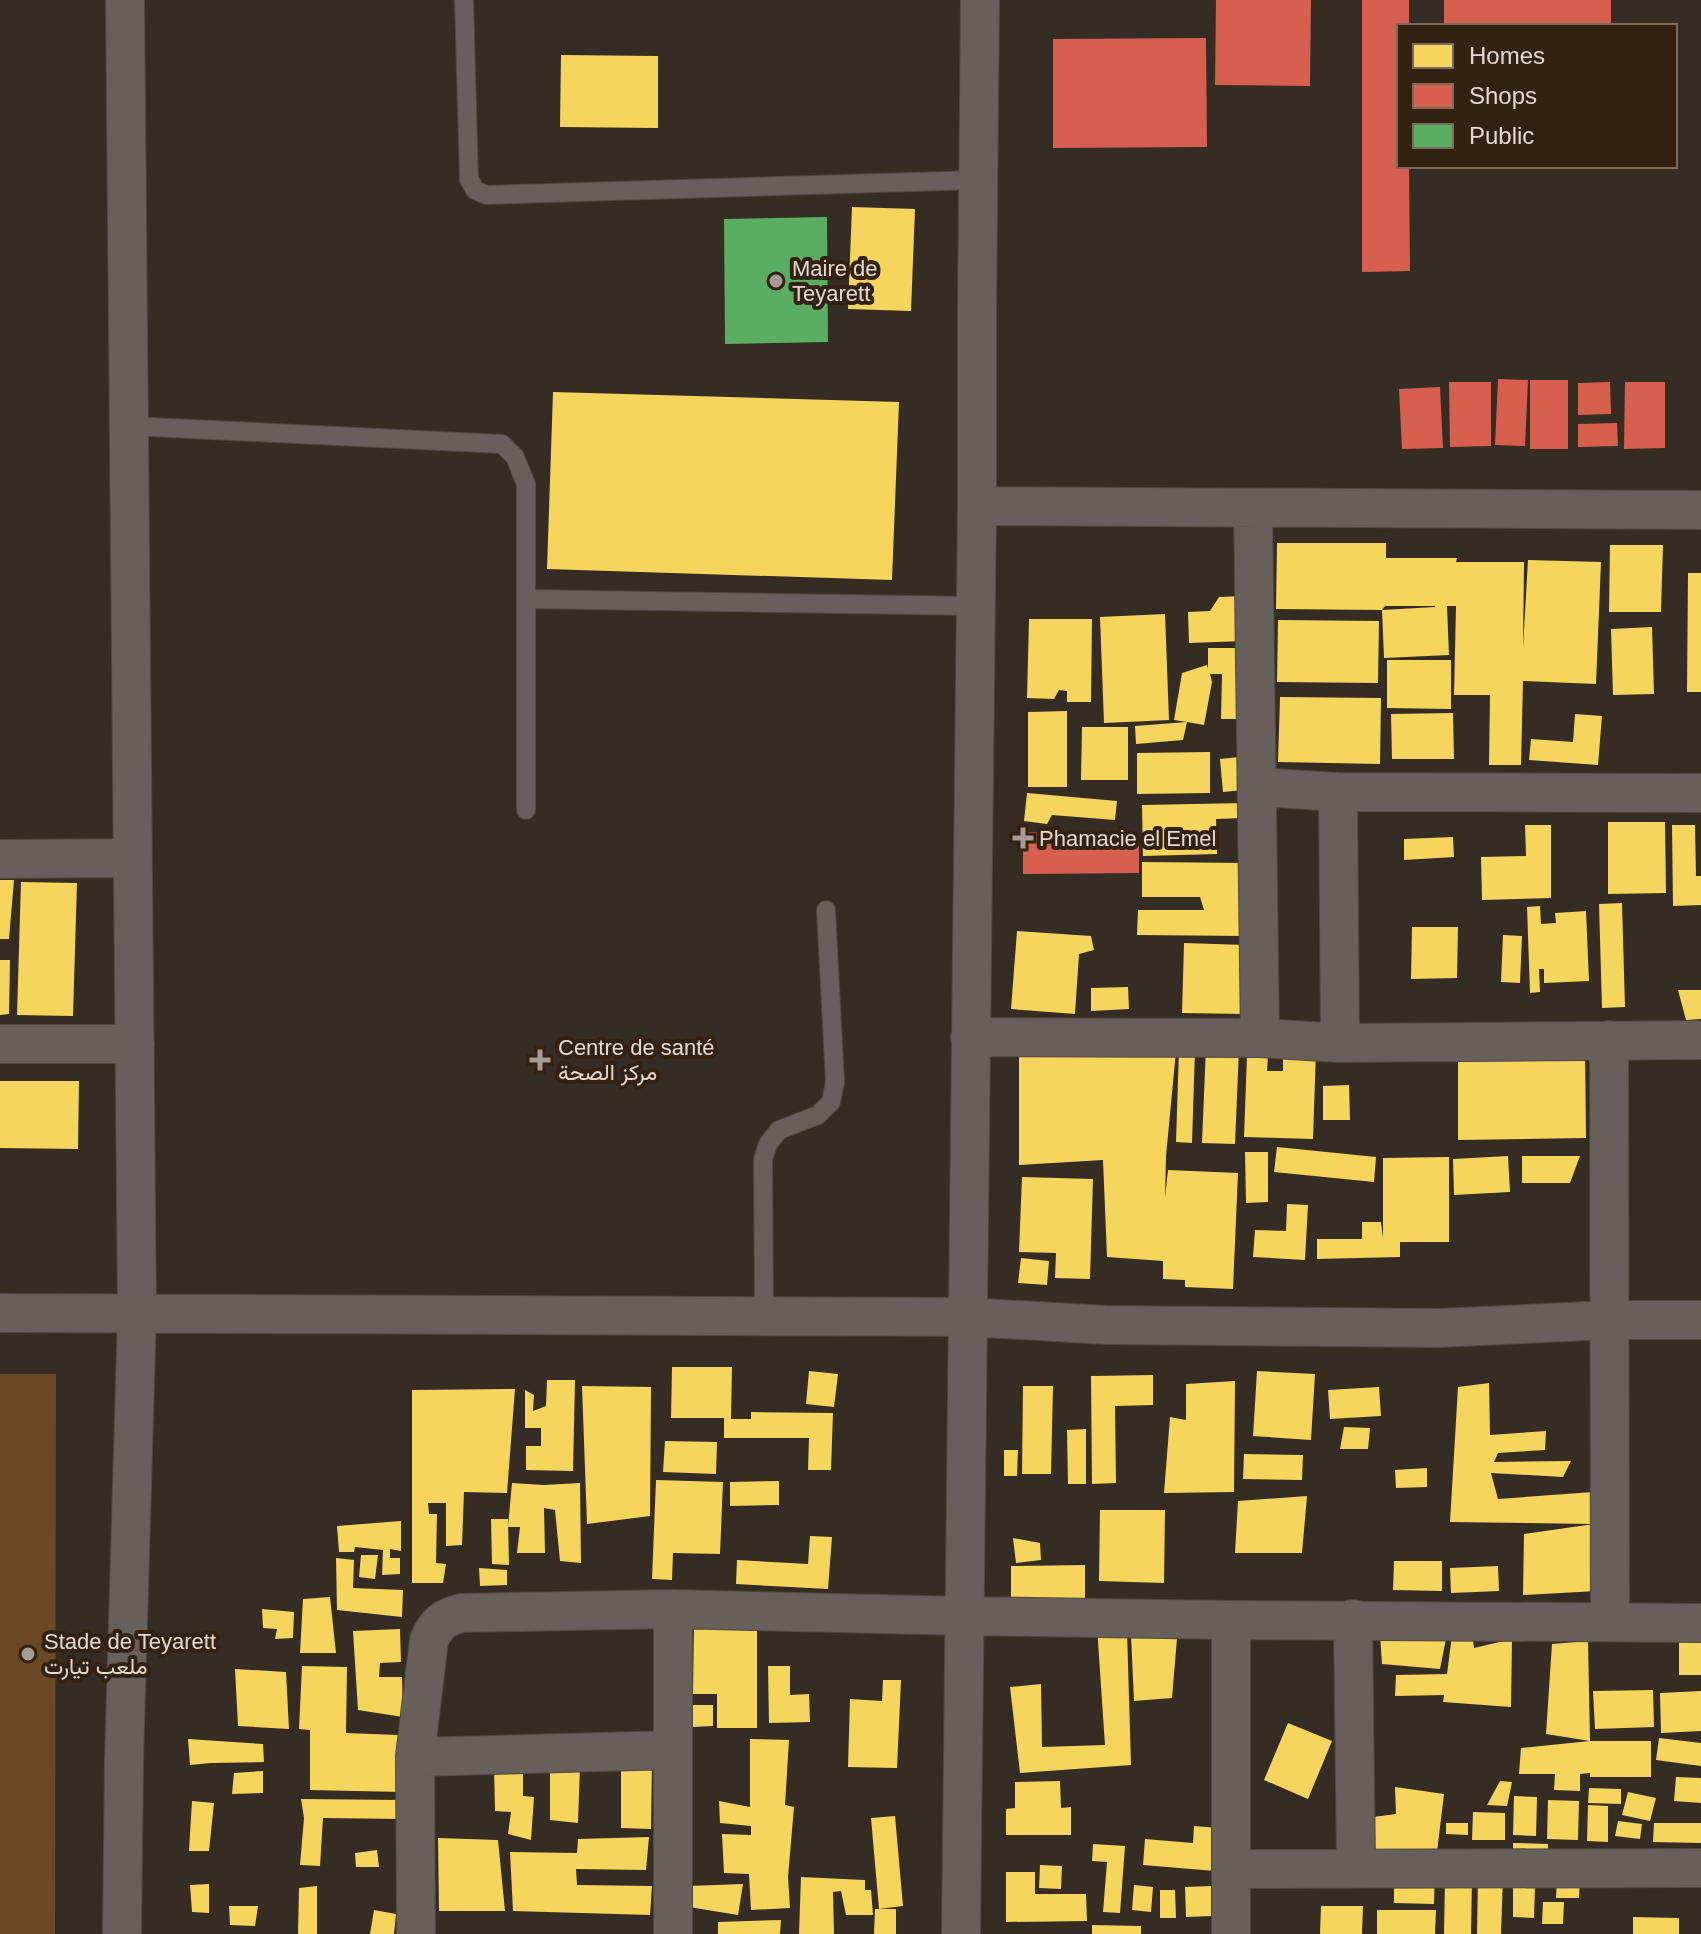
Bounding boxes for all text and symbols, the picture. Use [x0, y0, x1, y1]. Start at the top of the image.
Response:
legend [1397, 24, 1677, 168]
text: Homes [1469, 42, 1545, 69]
text: Shops [1469, 82, 1537, 109]
text: Public [1469, 122, 1534, 149]
place label: Maire de Teyarett [792, 256, 878, 306]
marker: Maire de Teyarett [767, 272, 785, 290]
place label: Phamacie el Emel [1039, 826, 1216, 851]
marker: Phamacie el Emel [1014, 829, 1032, 847]
place label: Centre de santé مركز الصحة [558, 1035, 715, 1086]
marker: Centre de santé مركز الصحة [529, 1049, 551, 1071]
place label: Stade de Teyarett ملعب تيارت [44, 1629, 216, 1680]
marker: Stade de Teyarett ملعب تيارت [19, 1645, 37, 1663]

